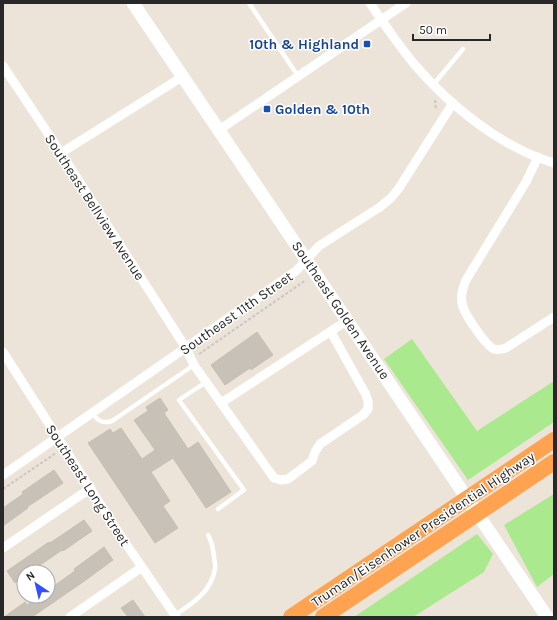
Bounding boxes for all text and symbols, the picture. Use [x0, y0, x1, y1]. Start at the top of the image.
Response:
scale bar [413, 16, 490, 42]
text: 50 m [419, 23, 447, 37]
place label: 10th & Highland [249, 36, 359, 53]
marker: 10th & Highland [362, 39, 372, 49]
place label: Golden & 10th [275, 101, 370, 118]
marker: Golden & 10th [262, 104, 272, 114]
street label: Southeast Bellview Avenue [41, 131, 148, 284]
street label: Southeast Golden Avenue [288, 238, 393, 383]
street label: Southeast 11th Street [177, 268, 296, 359]
street label: Southeast Long Street [42, 421, 133, 549]
street label: Truman/Eisenhower Presidential Highway [308, 448, 539, 611]
north arrow [16, 564, 56, 604]
text: N [24, 569, 38, 584]

